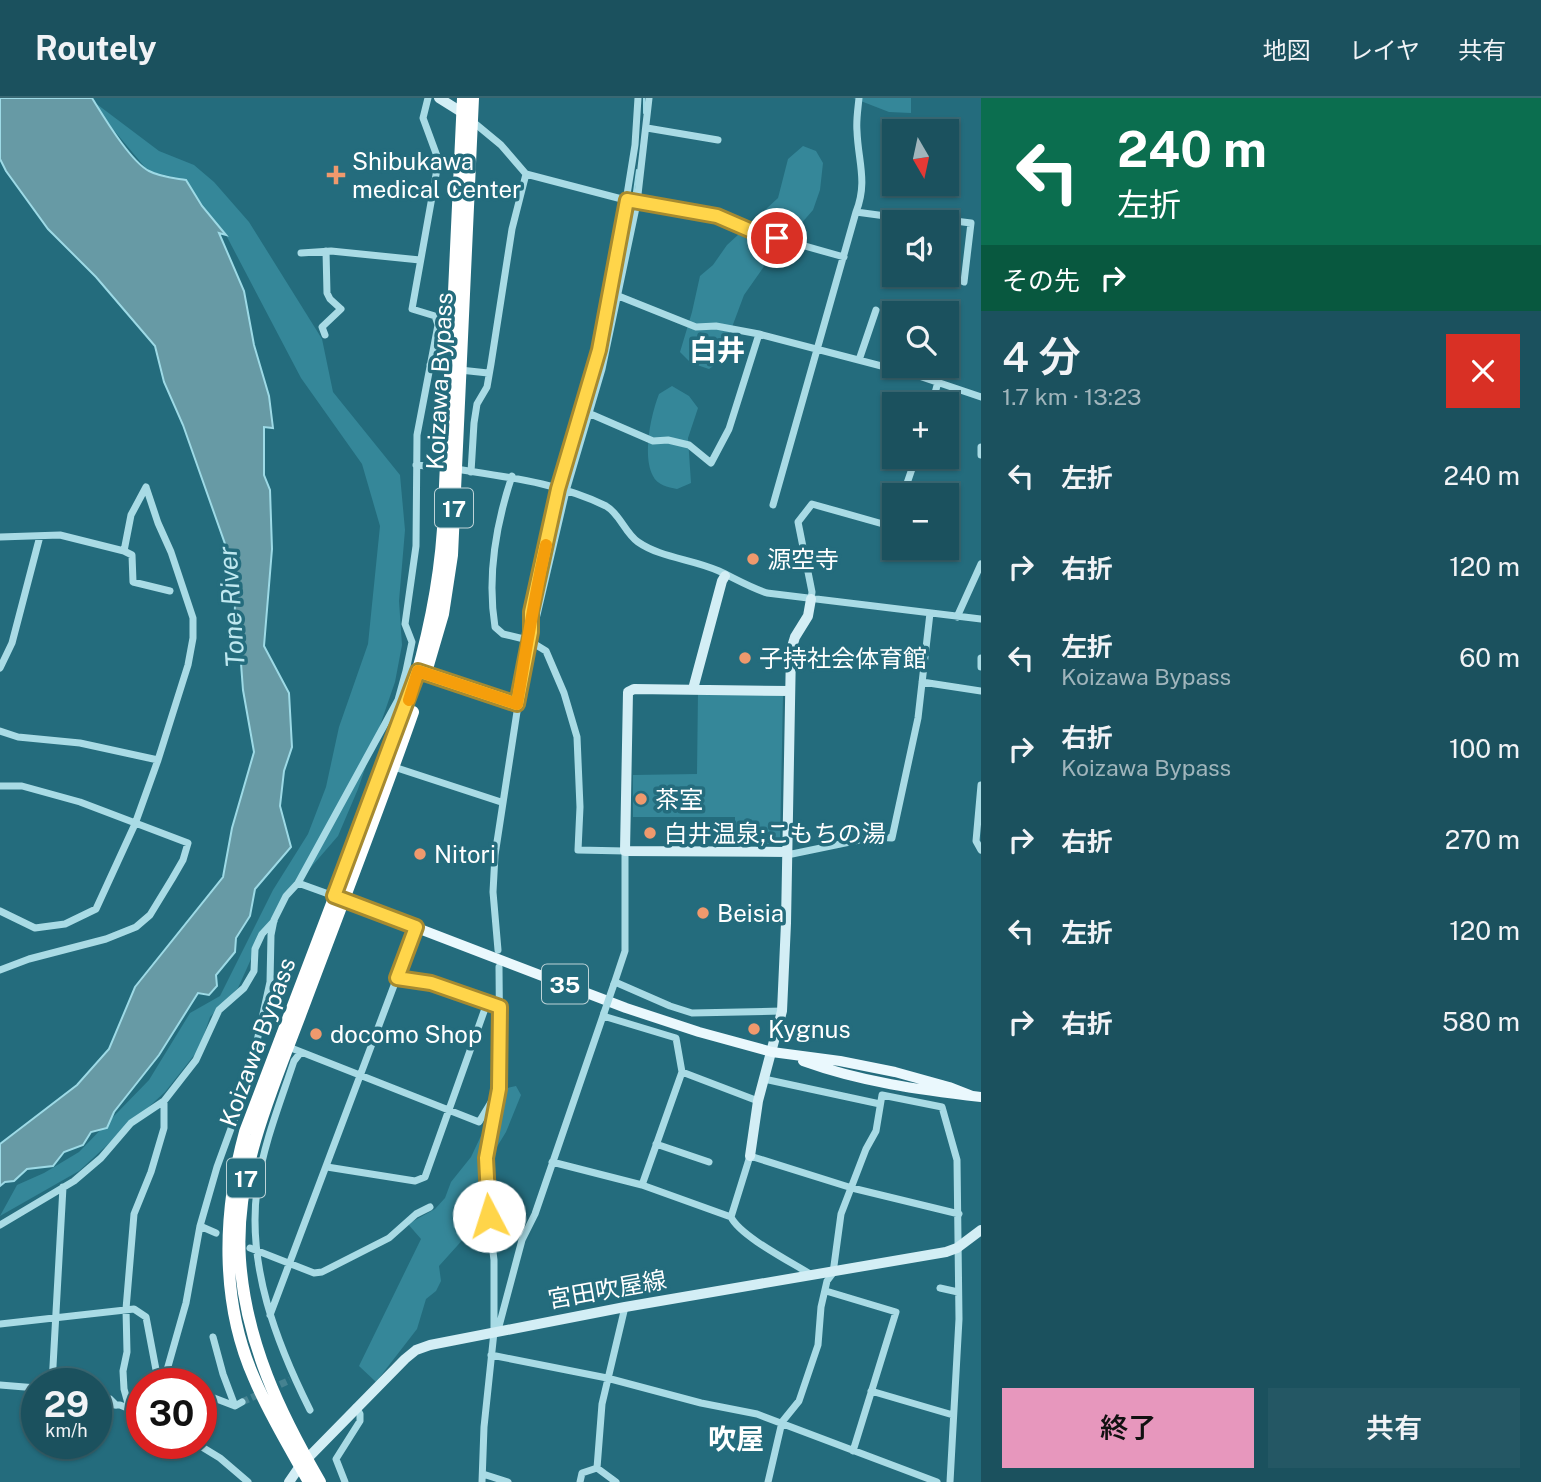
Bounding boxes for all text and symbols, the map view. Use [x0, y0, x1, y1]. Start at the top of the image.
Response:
text: Routely [35, 29, 157, 67]
text: 地図 [1263, 36, 1311, 64]
text: レイヤ [1349, 36, 1420, 64]
text: 共有 [1458, 36, 1506, 64]
north arrow [882, 119, 959, 196]
map controls [882, 119, 959, 560]
text: 240 m [1117, 120, 1267, 178]
icon: left [1002, 126, 1093, 217]
place label: Shibukawa medical Center [352, 147, 521, 203]
marker: Shibukawa medical Center [326, 165, 346, 185]
text: 左折 [1117, 186, 1181, 223]
pin [747, 208, 807, 268]
button: sound [882, 210, 959, 287]
icon: arrive [758, 219, 796, 257]
icon: right [1094, 259, 1132, 297]
text: その先 [1002, 265, 1080, 296]
street label: Koizawa Bypass [420, 292, 458, 470]
button: search [882, 301, 959, 378]
text: 4 分 [1002, 332, 1081, 381]
district label: 白井 [689, 333, 745, 366]
button: close [1446, 334, 1520, 408]
text: 1.7 km · 13:23 [1002, 383, 1142, 410]
button: + [882, 392, 959, 469]
icon: left [1002, 457, 1040, 495]
text: 240 m [1443, 460, 1520, 491]
text: 左折 [1061, 462, 1113, 493]
button: − [882, 483, 959, 560]
road number: 17 [435, 488, 473, 528]
water label: Tone River [211, 545, 251, 669]
place label: 源空寺 [767, 545, 839, 573]
icon: right [1002, 548, 1040, 586]
marker: 源空寺 [745, 551, 761, 567]
text: 120 m [1449, 551, 1520, 582]
text: 右折 [1061, 553, 1113, 584]
text: 左折 [1061, 631, 1113, 662]
icon: left [1002, 639, 1040, 677]
text: 60 m [1459, 642, 1520, 673]
place label: 子持社会体育館 [759, 644, 927, 672]
marker: 子持社会体育館 [737, 650, 753, 666]
text: Koizawa Bypass [1061, 663, 1231, 690]
text: 右折 [1061, 722, 1113, 753]
icon: right [1002, 730, 1040, 768]
text: 100 m [1449, 733, 1520, 764]
text: Koizawa Bypass [1061, 754, 1231, 781]
place label: 茶室 [655, 785, 703, 813]
marker: 茶室 [633, 791, 649, 807]
place label: 白井温泉;こもちの湯 [664, 819, 886, 847]
icon: right [1002, 821, 1040, 859]
text: 270 m [1445, 824, 1520, 855]
marker: 白井温泉;こもちの湯 [642, 825, 658, 841]
text: 右折 [1061, 826, 1113, 857]
place label: Nitori [434, 840, 496, 868]
marker: Nitori [412, 846, 428, 862]
place label: Beisia [717, 899, 784, 927]
marker: Beisia [695, 905, 711, 921]
icon: left [1002, 912, 1040, 950]
text: 120 m [1449, 915, 1520, 946]
text: 左折 [1061, 917, 1113, 948]
street label: Koizawa Bypass [213, 954, 301, 1130]
road number: 35 [542, 964, 588, 1004]
icon: right [1002, 1003, 1040, 1041]
text: 580 m [1442, 1006, 1520, 1037]
text: 右折 [1061, 1008, 1113, 1039]
place label: Kygnus [768, 1015, 851, 1043]
place label: docomo Shop [330, 1020, 482, 1048]
marker: Kygnus [746, 1021, 762, 1037]
marker: docomo Shop [308, 1026, 324, 1042]
road number: 17 [227, 1158, 265, 1198]
position arrow [452, 1179, 526, 1253]
street label: 宮田吹屋線 [545, 1265, 669, 1313]
speed limit sign: 30 [126, 1368, 217, 1459]
text: 29 [44, 1384, 89, 1425]
button: 終了 [1002, 1388, 1254, 1468]
button: 共有 [1268, 1388, 1520, 1468]
text: km/h [45, 1420, 88, 1441]
district label: 吹屋 [708, 1422, 764, 1455]

